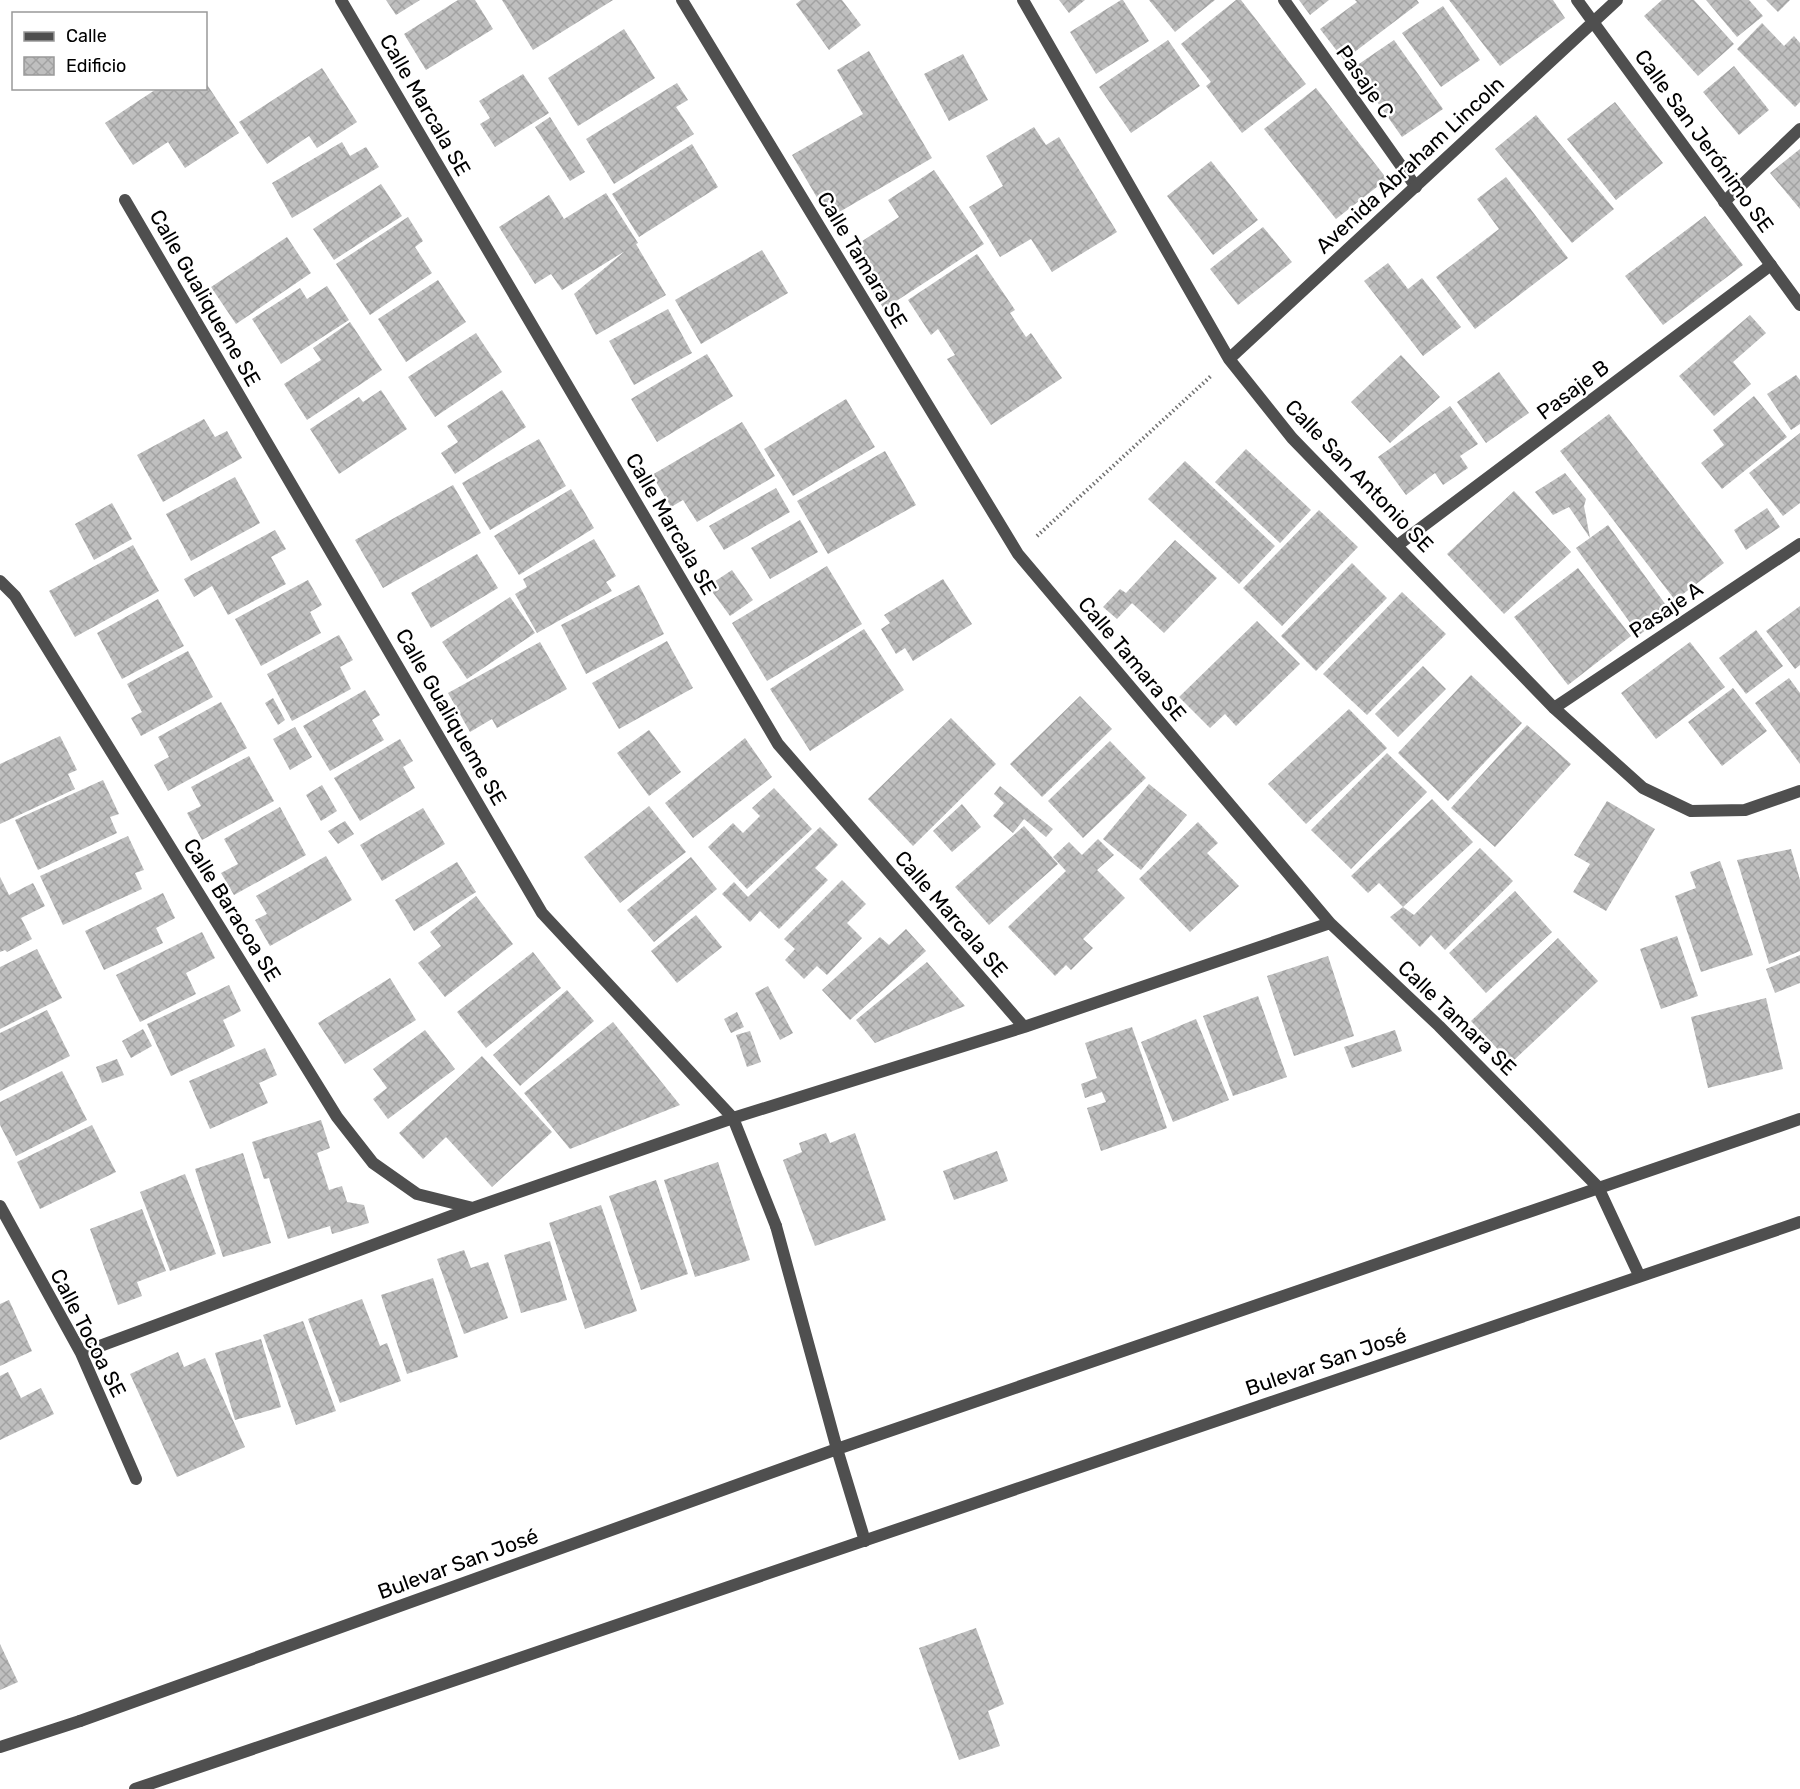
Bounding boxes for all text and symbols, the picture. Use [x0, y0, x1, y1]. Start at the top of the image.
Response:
legend [12, 12, 207, 90]
text: Calle [66, 25, 107, 47]
street label: Calle Marcala SE [375, 29, 476, 180]
street label: Pasaje C [1331, 40, 1400, 123]
street label: Calle San Jerónimo SE [1630, 45, 1779, 237]
text: Edificio [66, 55, 126, 77]
street label: Avenida Abraham Lincoln [1310, 71, 1509, 258]
street label: Calle Tamara SE [812, 187, 913, 332]
street label: Calle Gualiqueme SE [145, 205, 266, 390]
street label: Pasaje B [1532, 354, 1614, 425]
street label: Calle San Antonio SE [1280, 394, 1439, 557]
street label: Calle Marcala SE [621, 448, 722, 599]
street label: Pasaje A [1624, 576, 1707, 643]
street label: Calle Tamara SE [1073, 591, 1192, 726]
street label: Calle Gualiqueme SE [391, 624, 512, 809]
street label: Calle Baracoa SE [178, 834, 286, 986]
street label: Calle Marcala SE [890, 845, 1013, 982]
street label: Calle Tamara SE [1393, 955, 1522, 1080]
street label: Calle Tocoa SE [45, 1264, 131, 1401]
street label: Bulevar San José [1242, 1322, 1410, 1401]
street label: Bulevar San José [374, 1523, 542, 1604]

